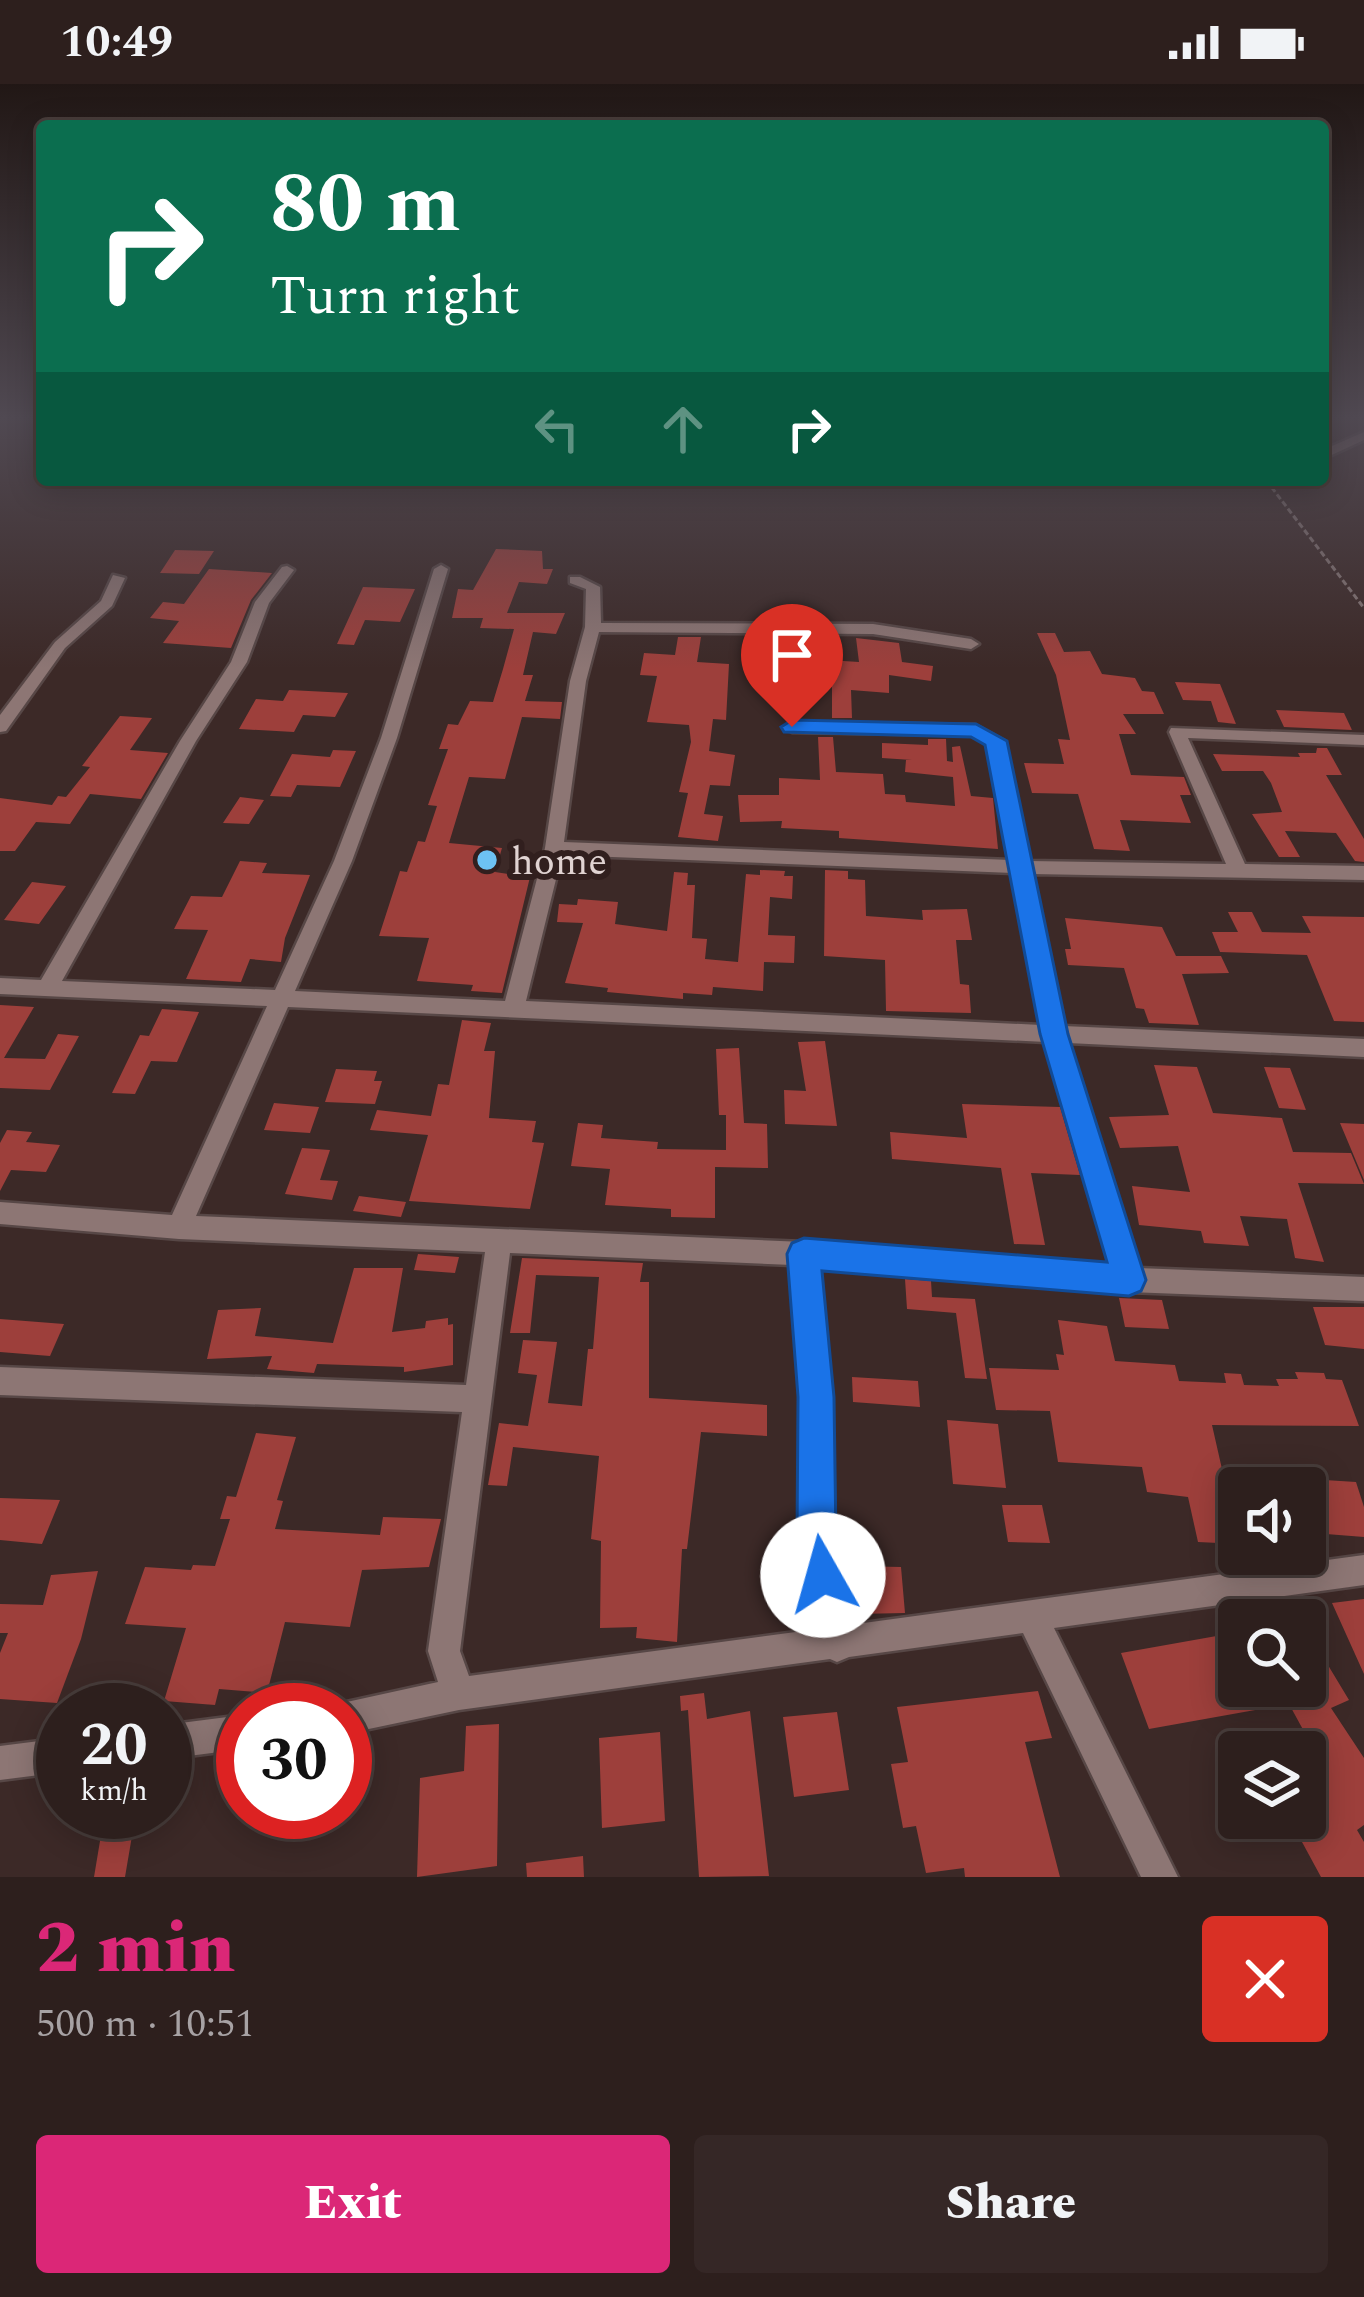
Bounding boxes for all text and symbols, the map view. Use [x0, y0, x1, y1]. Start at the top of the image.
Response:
text: 10:49 [60, 8, 173, 77]
text: 80 m [270, 141, 461, 269]
icon: right [72, 168, 228, 324]
text: Turn right [270, 256, 520, 338]
icon: left [524, 396, 590, 462]
icon: ahead [650, 396, 716, 462]
icon: right [776, 396, 842, 462]
pin [741, 604, 843, 727]
icon: arrive [759, 622, 825, 688]
place label: home [511, 833, 607, 892]
marker: home [474, 847, 500, 873]
map controls [1218, 1467, 1326, 1839]
button: sound [1218, 1467, 1326, 1575]
position arrow [760, 1512, 886, 1638]
button: search [1218, 1599, 1326, 1707]
speed limit sign: 30 [216, 1683, 372, 1839]
text: 20 [80, 1700, 148, 1792]
button: layers [1218, 1731, 1326, 1839]
text: km/h [80, 1768, 148, 1814]
text: 2 min [36, 1895, 235, 2004]
button: close [1202, 1916, 1328, 2042]
text: 500 m · 10:51 [36, 1995, 255, 2054]
button: Exit [36, 2135, 670, 2273]
button: Share [694, 2135, 1328, 2273]

